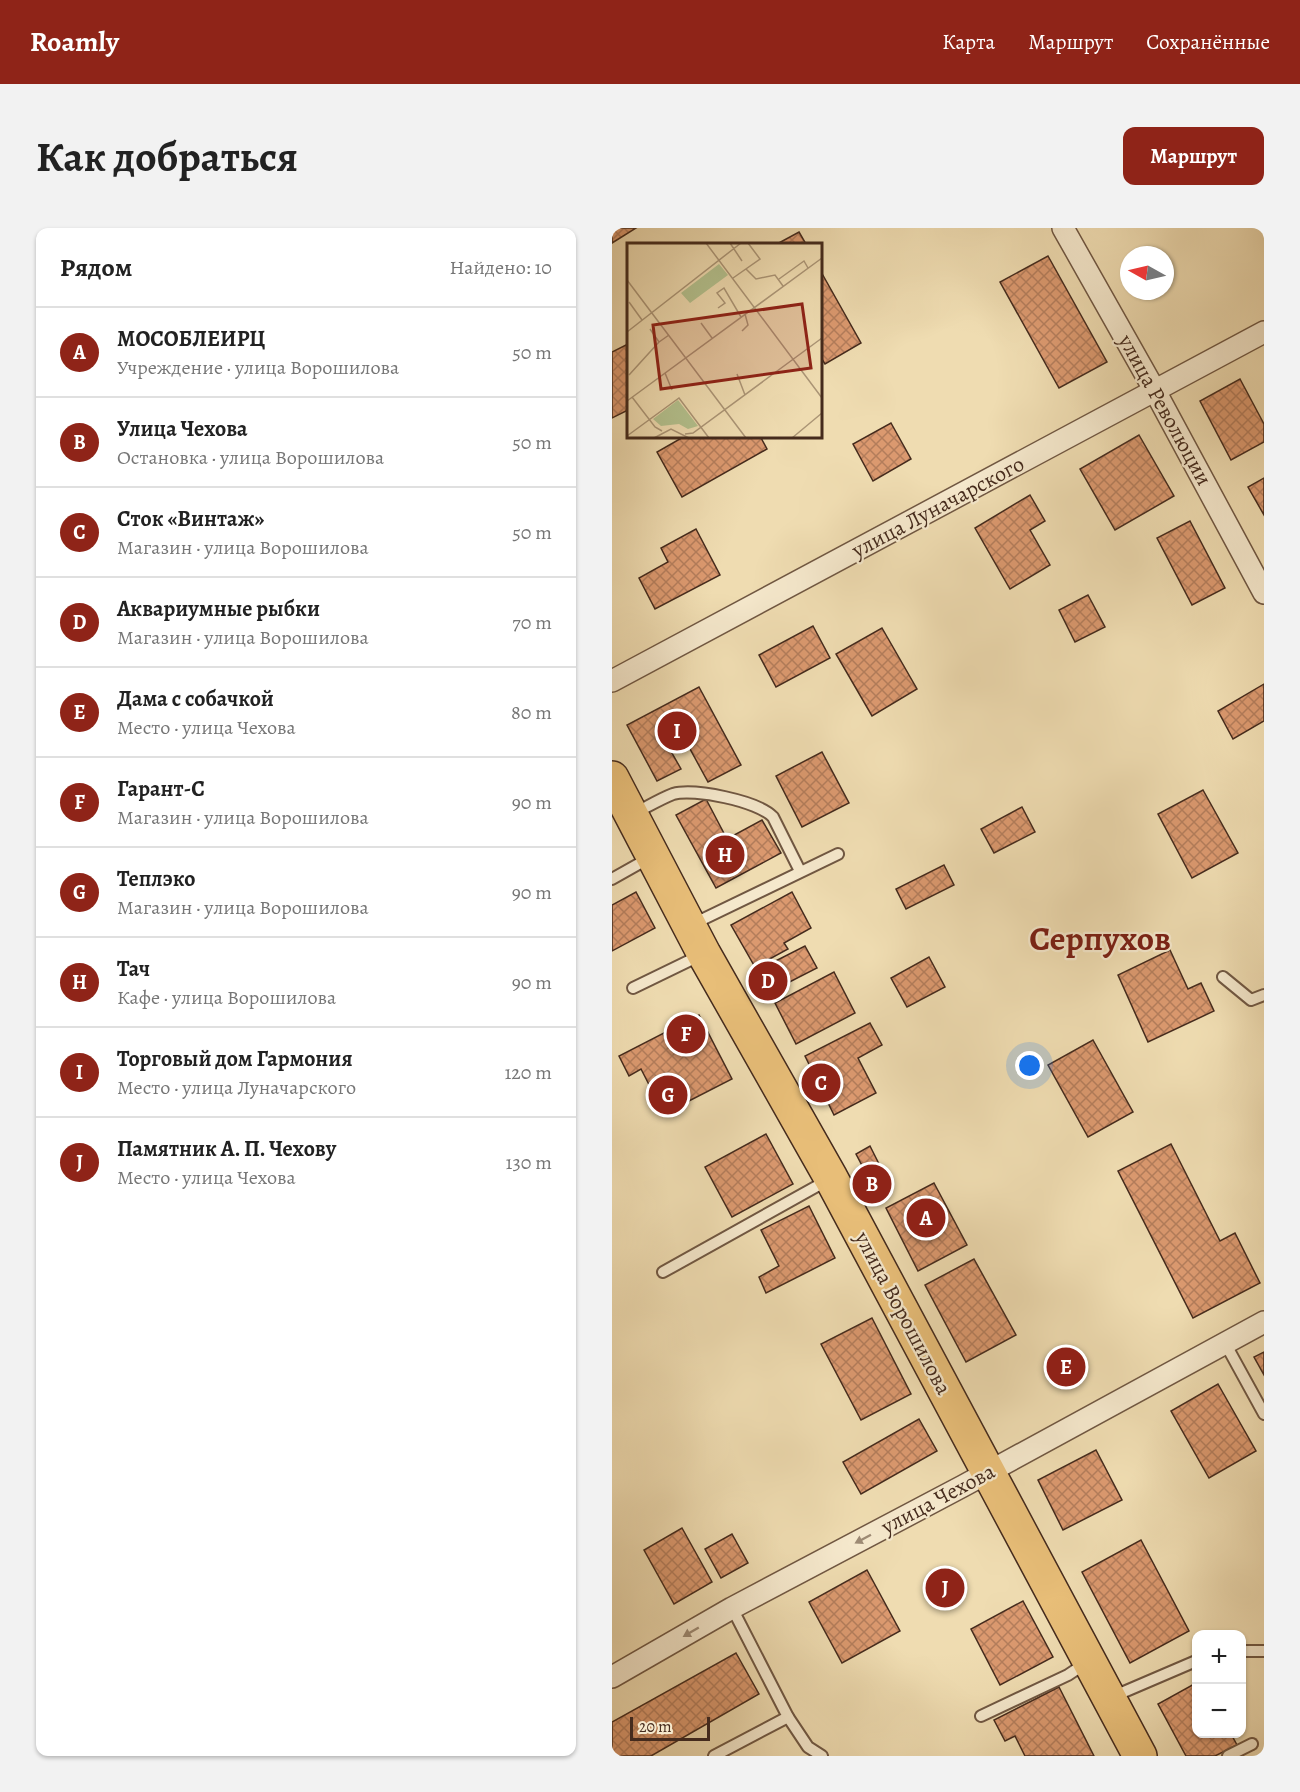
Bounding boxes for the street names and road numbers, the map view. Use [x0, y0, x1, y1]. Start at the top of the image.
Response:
street label: улица Революции [1111, 328, 1219, 491]
street label: улица Луначарского [846, 449, 1029, 566]
street label: улица Ворошилова [847, 1225, 959, 1401]
street label: улица Чехова [875, 1456, 1001, 1542]

